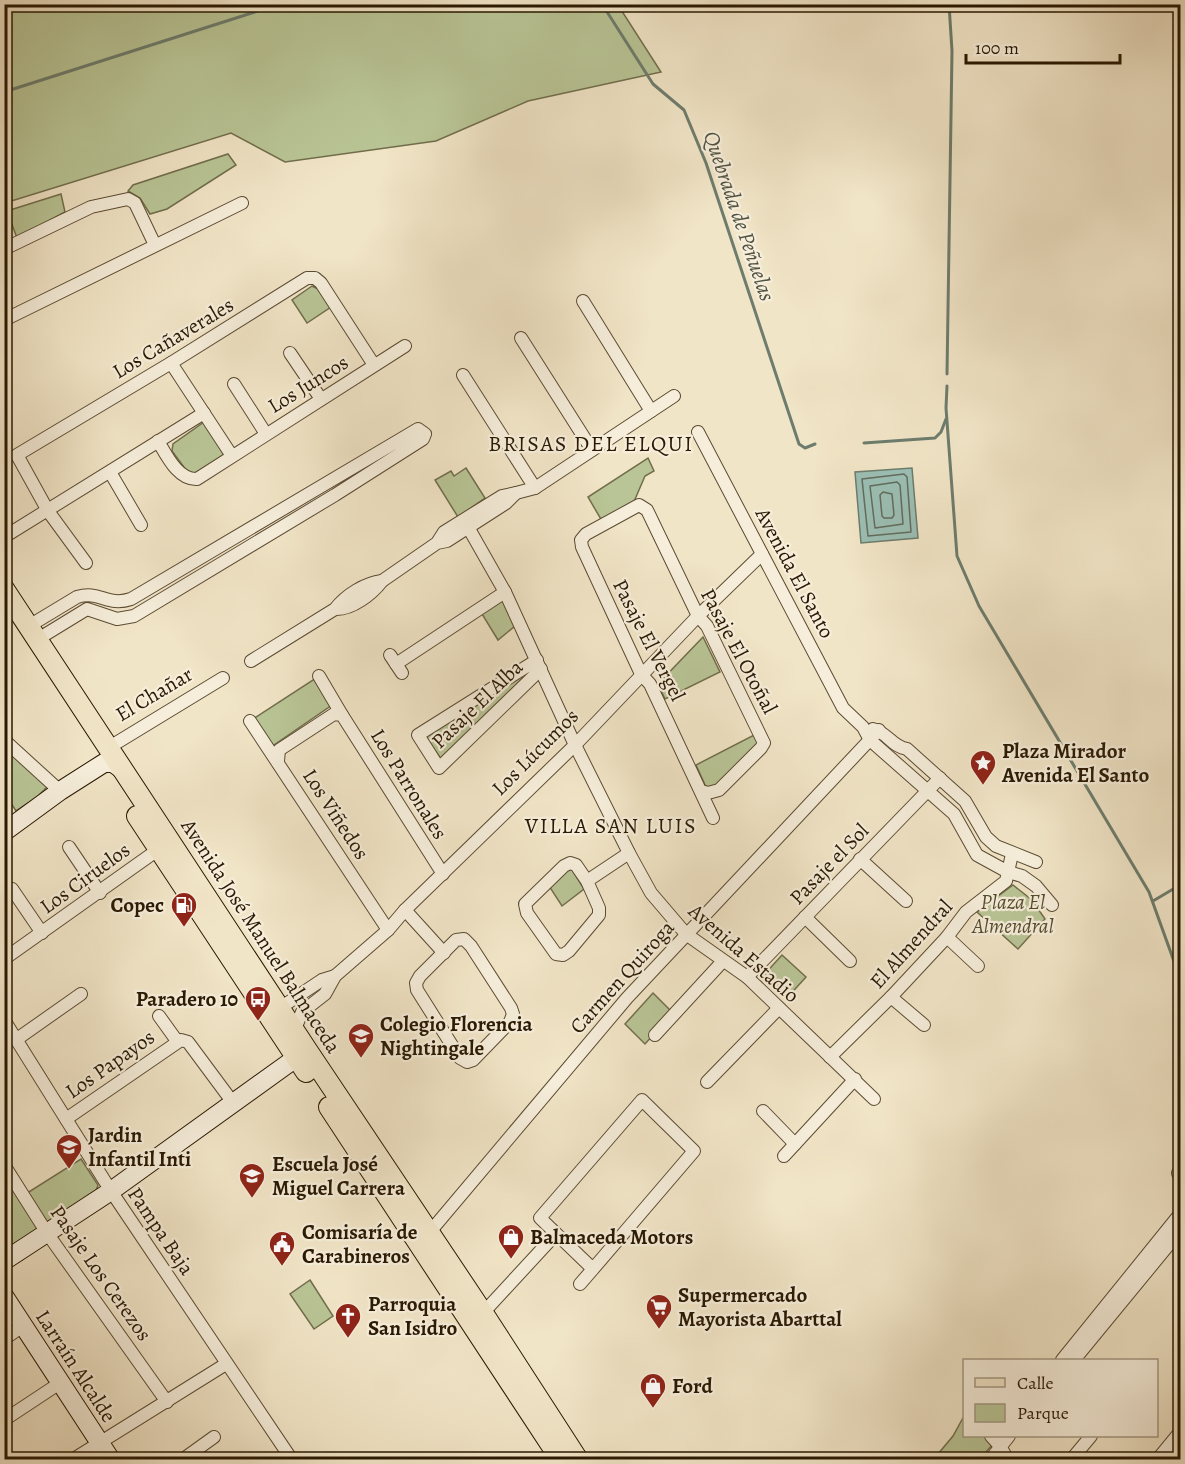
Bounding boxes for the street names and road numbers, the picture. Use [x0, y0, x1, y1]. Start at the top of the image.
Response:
street label: Los Cañaverales [107, 291, 239, 385]
street label: Los Juncos [262, 348, 354, 420]
street label: Avenida El Santo [748, 502, 841, 643]
street label: Pasaje El Vergel [606, 574, 692, 706]
street label: Pasaje El Otoñal [694, 583, 784, 719]
street label: Pasaje El Alba [425, 653, 529, 755]
street label: El Chañar [110, 660, 198, 728]
street label: Los Lúcumos [485, 702, 585, 802]
street label: Los Parronales [364, 723, 454, 845]
street label: Los Viñedos [296, 763, 376, 865]
street label: Avenida José Manuel Balmaceda [174, 813, 347, 1059]
street label: Pasaje el Sol [783, 817, 875, 911]
street label: Los Ciruelos [34, 836, 136, 920]
street label: El Almendral [863, 893, 959, 995]
street label: Avenida Estadio [682, 896, 805, 1009]
street label: Carmen Quiroga [563, 914, 681, 1040]
street label: Los Papayos [60, 1023, 160, 1105]
street label: Pampa Baja [121, 1181, 201, 1281]
street label: Pasaje Los Cerezos [44, 1200, 158, 1346]
street label: Larraín Alcalde [29, 1304, 123, 1428]

